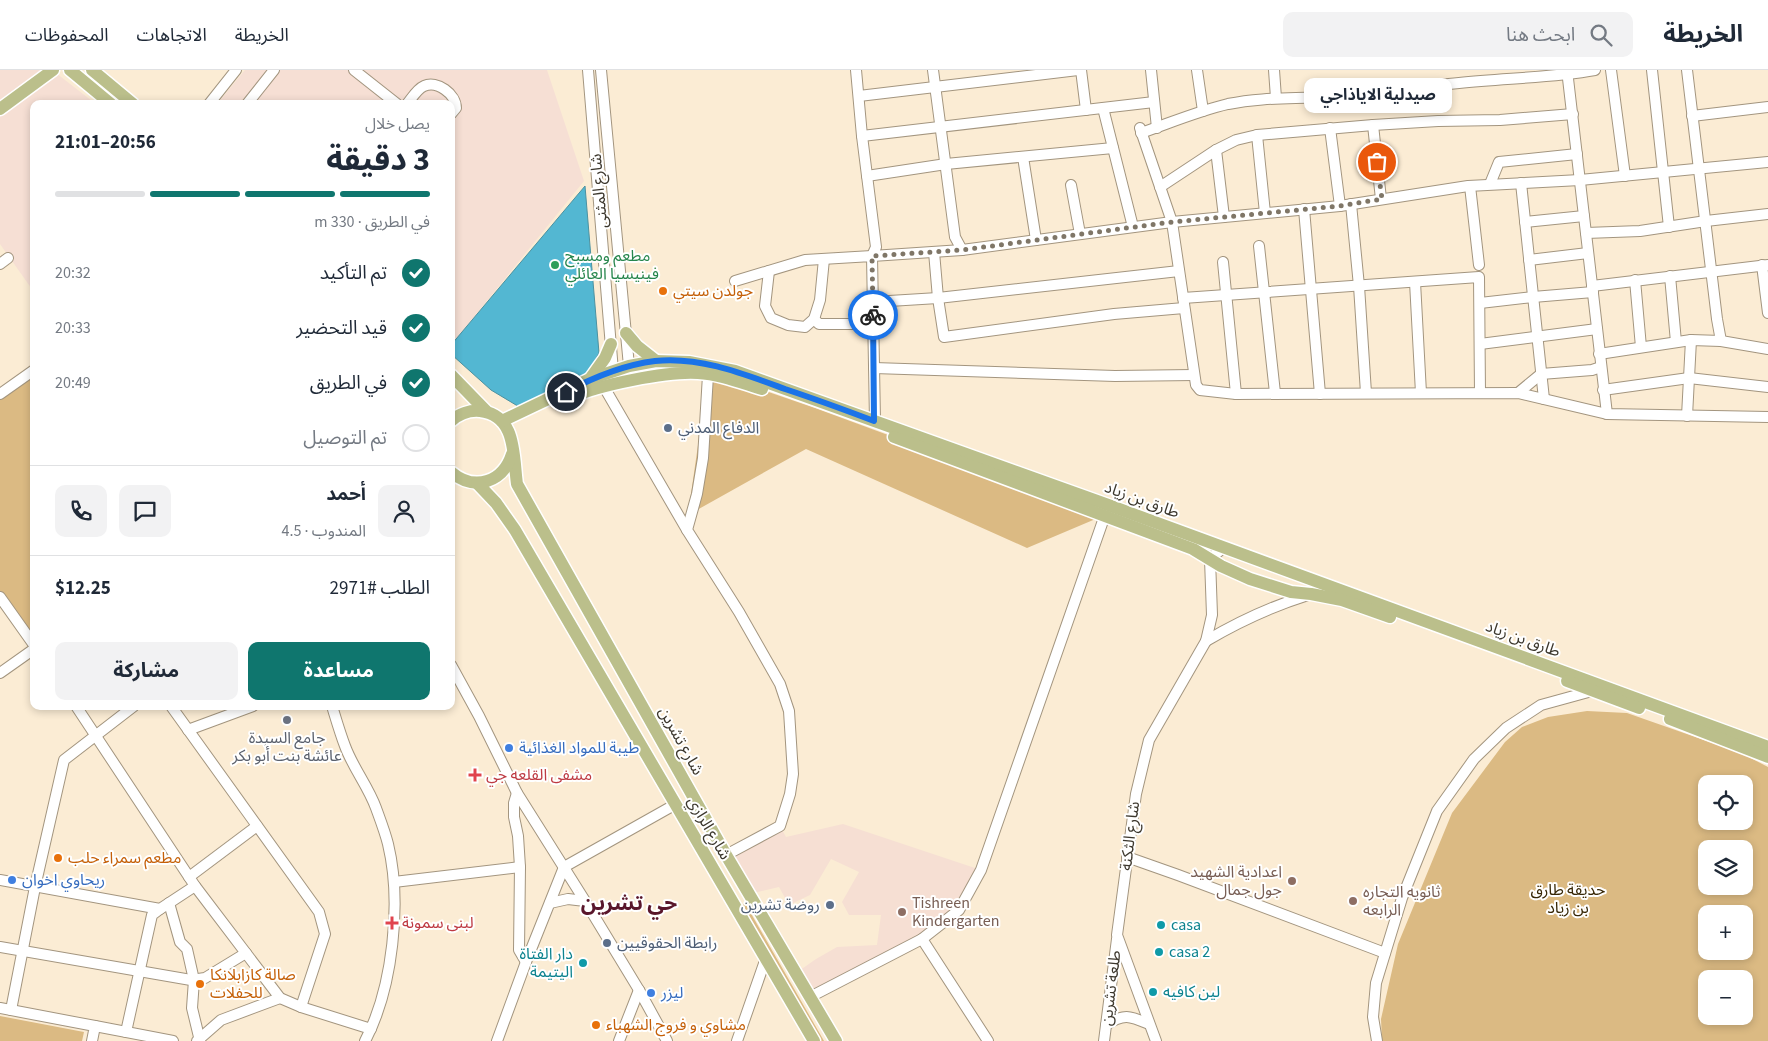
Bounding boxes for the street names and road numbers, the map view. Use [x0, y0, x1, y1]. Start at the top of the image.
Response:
street label: شارع المثنى [585, 153, 614, 229]
street label: طارق بن زياد [1102, 476, 1183, 524]
street label: طارق بن زياد [1483, 615, 1564, 663]
street label: شارع تشرين [652, 703, 709, 780]
street label: شارع الرازي [681, 792, 736, 864]
street label: شارع الثكنة [1115, 800, 1146, 872]
street label: طلعة تشرين [1095, 949, 1127, 1027]

